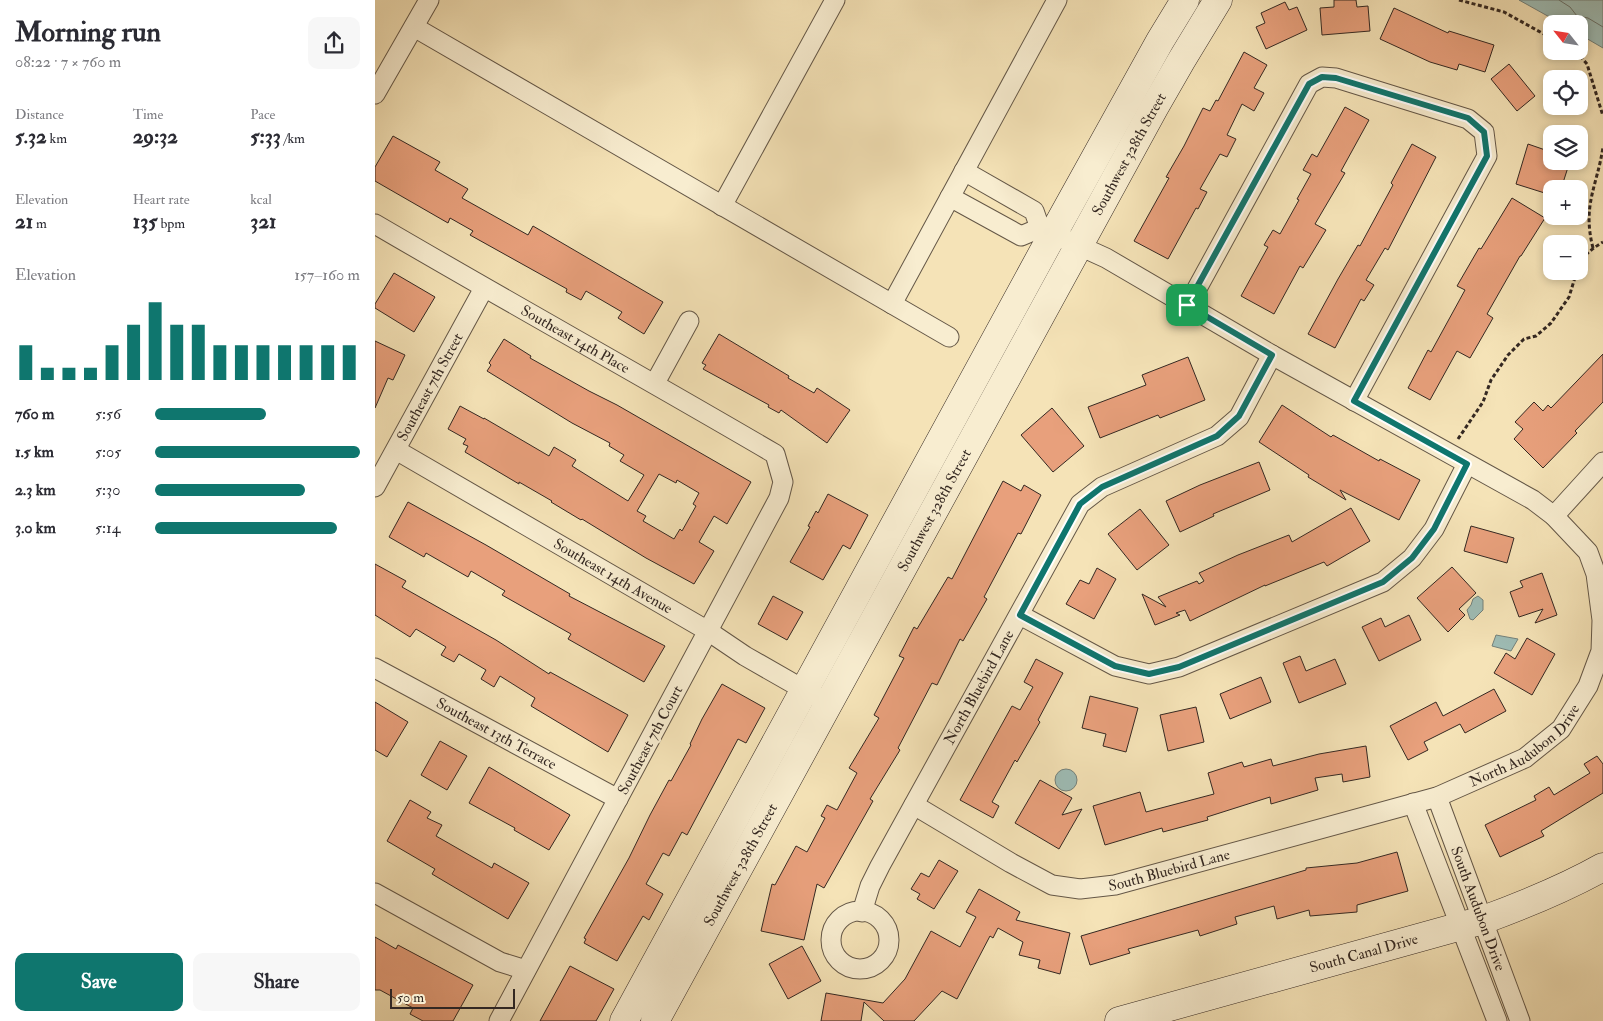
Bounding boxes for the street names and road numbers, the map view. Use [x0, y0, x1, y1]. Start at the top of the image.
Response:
street label: Southwest 328th Street [1088, 89, 1171, 219]
street label: Southeast 14th Place [517, 301, 633, 378]
street label: Southeast 7th Street [393, 330, 468, 445]
street label: Southwest 328th Street [893, 446, 976, 575]
street label: Southeast 14th Avenue [550, 534, 676, 618]
street label: North Bluebird Lane [940, 627, 1019, 748]
street label: Southeast 7th Court [614, 682, 687, 798]
street label: Southeast 13th Terrace [433, 694, 560, 774]
street label: North Audubon Drive [1466, 701, 1584, 792]
street label: Southwest 328th Street [700, 800, 782, 930]
street label: South Audubon Drive [1446, 844, 1510, 974]
street label: South Bluebird Lane [1107, 845, 1232, 896]
street label: South Canal Drive [1308, 929, 1420, 978]

